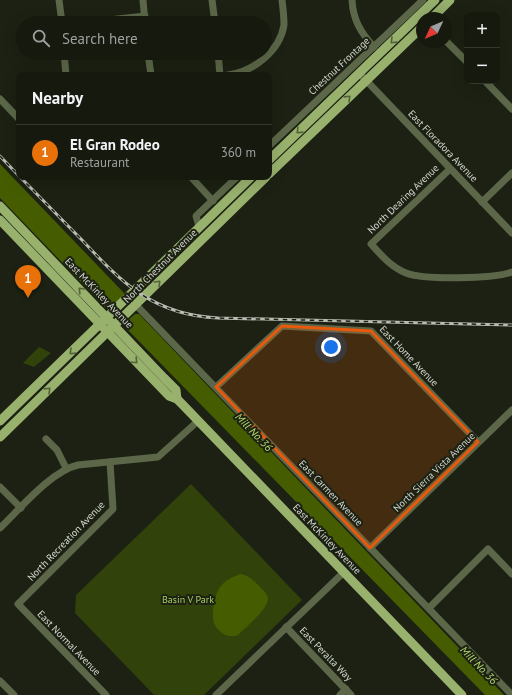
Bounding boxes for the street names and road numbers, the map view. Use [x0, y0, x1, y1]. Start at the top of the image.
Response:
street label: Chestnut Frontage [306, 34, 372, 98]
street label: East Floradora Avenue [405, 107, 481, 185]
street label: North Dearing Avenue [365, 162, 441, 236]
street label: North Chestnut Avenue [120, 226, 200, 306]
street label: East McKinley Avenue [62, 255, 136, 331]
street label: East Home Avenue [377, 323, 441, 389]
street label: North Sierra Vista Avenue [390, 429, 478, 515]
street label: East Carmen Avenue [296, 457, 366, 529]
street label: North Recreation Avenue [24, 498, 108, 584]
street label: East McKinley Avenue [290, 501, 364, 577]
street label: East Normal Avenue [35, 608, 103, 678]
street label: East Peralta Way [297, 624, 355, 684]

